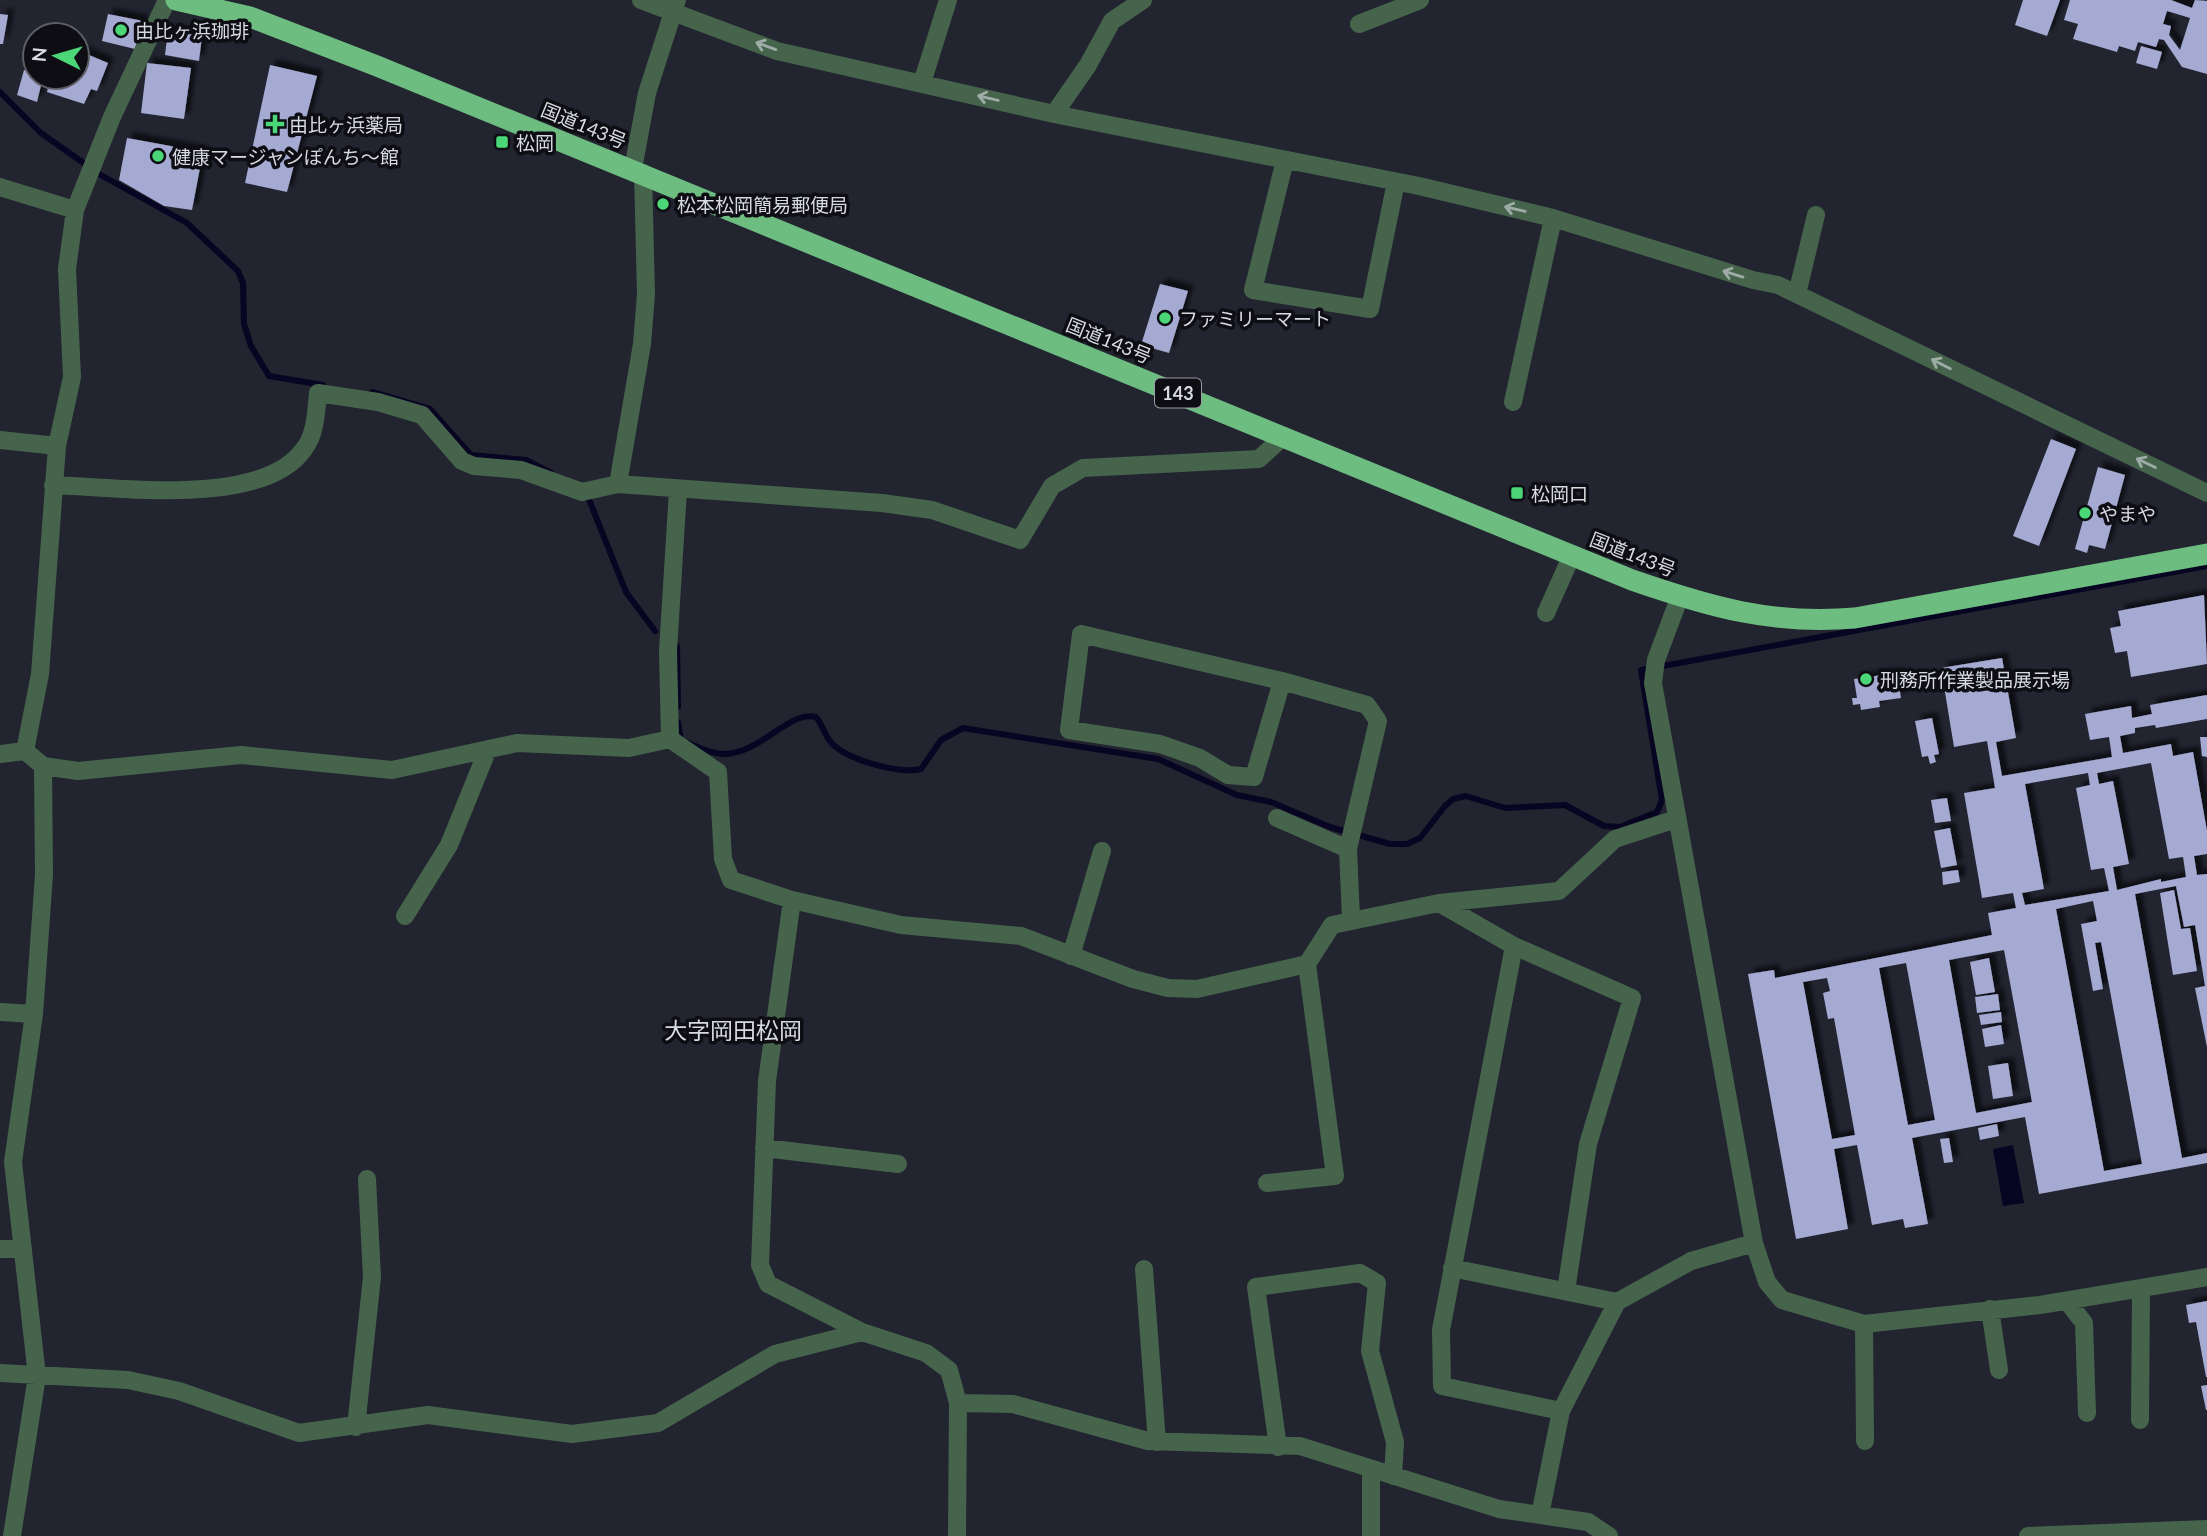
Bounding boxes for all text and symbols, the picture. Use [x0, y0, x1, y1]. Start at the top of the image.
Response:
place label: 由比ヶ浜珈琲 [135, 19, 249, 42]
north arrow [21, 21, 91, 91]
marker: 由比ヶ浜珈琲 [113, 22, 129, 38]
one-way arrow [756, 39, 778, 52]
text: N [26, 46, 51, 63]
one-way arrow [977, 91, 1000, 104]
street label: 国道143号 [538, 97, 630, 153]
place label: 由比ヶ浜薬局 [289, 113, 403, 136]
marker: 由比ヶ浜薬局 [267, 116, 283, 132]
place label: 松岡 [516, 131, 554, 154]
marker: 松岡 [494, 134, 510, 150]
place label: 健康マージャンぽんち～館 [172, 145, 399, 168]
marker: 健康マージャンぽんち～館 [150, 148, 166, 164]
place label: 松本松岡簡易郵便局 [677, 193, 848, 216]
marker: 松本松岡簡易郵便局 [655, 196, 671, 212]
one-way arrow [1504, 202, 1527, 215]
one-way arrow [1722, 267, 1744, 280]
place label: ファミリーマート [1179, 307, 1331, 330]
marker: ファミリーマート [1157, 310, 1173, 326]
street label: 国道143号 [1063, 312, 1155, 368]
one-way arrow [1931, 356, 1952, 370]
road number: 143 [1155, 379, 1201, 408]
one-way arrow [2135, 456, 2156, 469]
place label: 松岡口 [1531, 482, 1588, 505]
marker: 松岡口 [1509, 485, 1525, 501]
place label: やまや [2099, 502, 2156, 525]
marker: やまや [2077, 505, 2093, 521]
street label: 国道143号 [1587, 527, 1679, 581]
place label: 刑務所作業製品展示場 [1880, 668, 2070, 691]
marker: 刑務所作業製品展示場 [1858, 671, 1874, 687]
district label: 大字岡田松岡 [664, 1016, 802, 1044]

